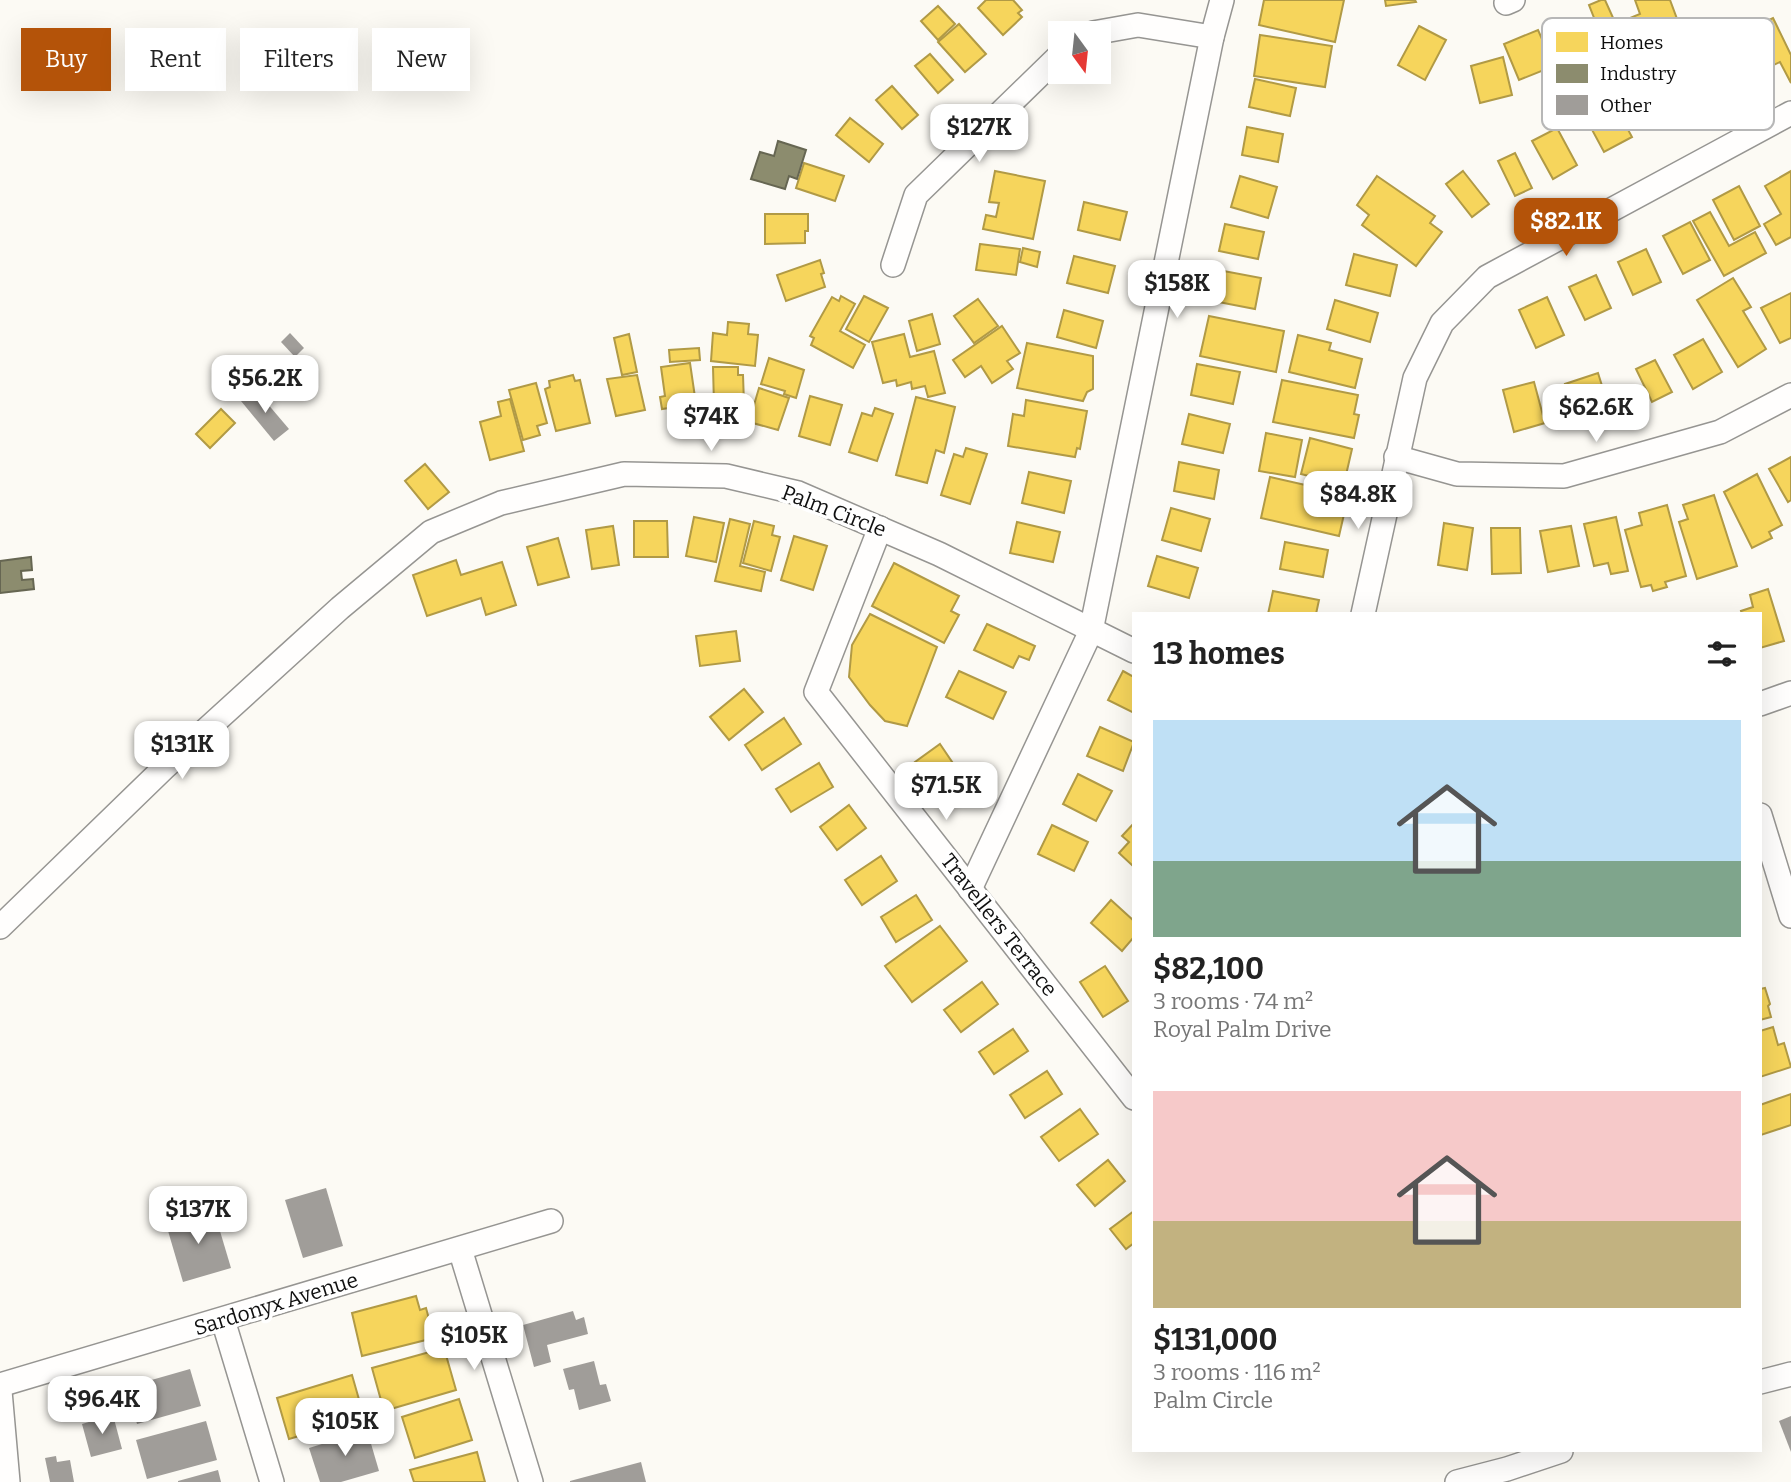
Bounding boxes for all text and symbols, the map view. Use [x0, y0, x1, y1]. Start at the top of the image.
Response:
legend [1542, 18, 1774, 130]
north arrow [1048, 21, 1111, 84]
map controls [1048, 21, 1111, 84]
chip: Buy [21, 28, 111, 91]
chip: Rent [125, 28, 226, 91]
chip: Filters [240, 28, 358, 91]
chip: New [372, 28, 470, 91]
text: Homes [1600, 31, 1663, 54]
text: Industry [1600, 62, 1677, 85]
text: Other [1600, 94, 1652, 117]
pin: $127K [930, 104, 1028, 164]
text: $127K [946, 113, 1012, 141]
pin: $82.1K [1509, 198, 1623, 258]
text: $82.1K [1530, 207, 1602, 235]
pin: $158K [1128, 260, 1226, 320]
text: $158K [1144, 269, 1210, 297]
pin: $56.2K [208, 356, 322, 415]
text: $56.2K [227, 364, 303, 392]
pin: $62.6K [1539, 384, 1653, 444]
pin: $74K [670, 393, 752, 453]
text: $62.6K [1558, 393, 1634, 421]
text: $74K [683, 402, 739, 430]
pin: $84.8K [1301, 472, 1415, 531]
street label: Palm Circle [778, 479, 890, 543]
text: $84.8K [1319, 480, 1397, 508]
icon: filters [1703, 635, 1741, 673]
text: 13 homes [1153, 636, 1285, 672]
pin: $131K [133, 722, 231, 781]
text: $131K [150, 730, 214, 758]
pin: $71.5K [889, 762, 1003, 822]
icon: home [1384, 766, 1510, 892]
text: $71.5K [911, 771, 981, 799]
street label: Travellers Terrace [935, 848, 1063, 1002]
text: $82,100 [1153, 951, 1264, 987]
text: 3 rooms · 74 m² [1153, 987, 1313, 1015]
text: Royal Palm Drive [1153, 1015, 1331, 1043]
icon: home [1384, 1137, 1510, 1263]
pin: $137K [149, 1186, 247, 1246]
text: $137K [165, 1195, 231, 1223]
street label: Sardonyx Avenue [191, 1267, 361, 1341]
pin: $105K [425, 1312, 523, 1372]
text: $105K [440, 1321, 508, 1349]
text: $131,000 [1153, 1322, 1278, 1358]
text: 3 rooms · 116 m² [1153, 1358, 1321, 1386]
pin: $96.4K [45, 1376, 159, 1436]
text: $96.4K [64, 1385, 140, 1413]
text: Palm Circle [1153, 1386, 1273, 1414]
pin: $105K [296, 1398, 394, 1458]
text: $105K [311, 1407, 379, 1435]

